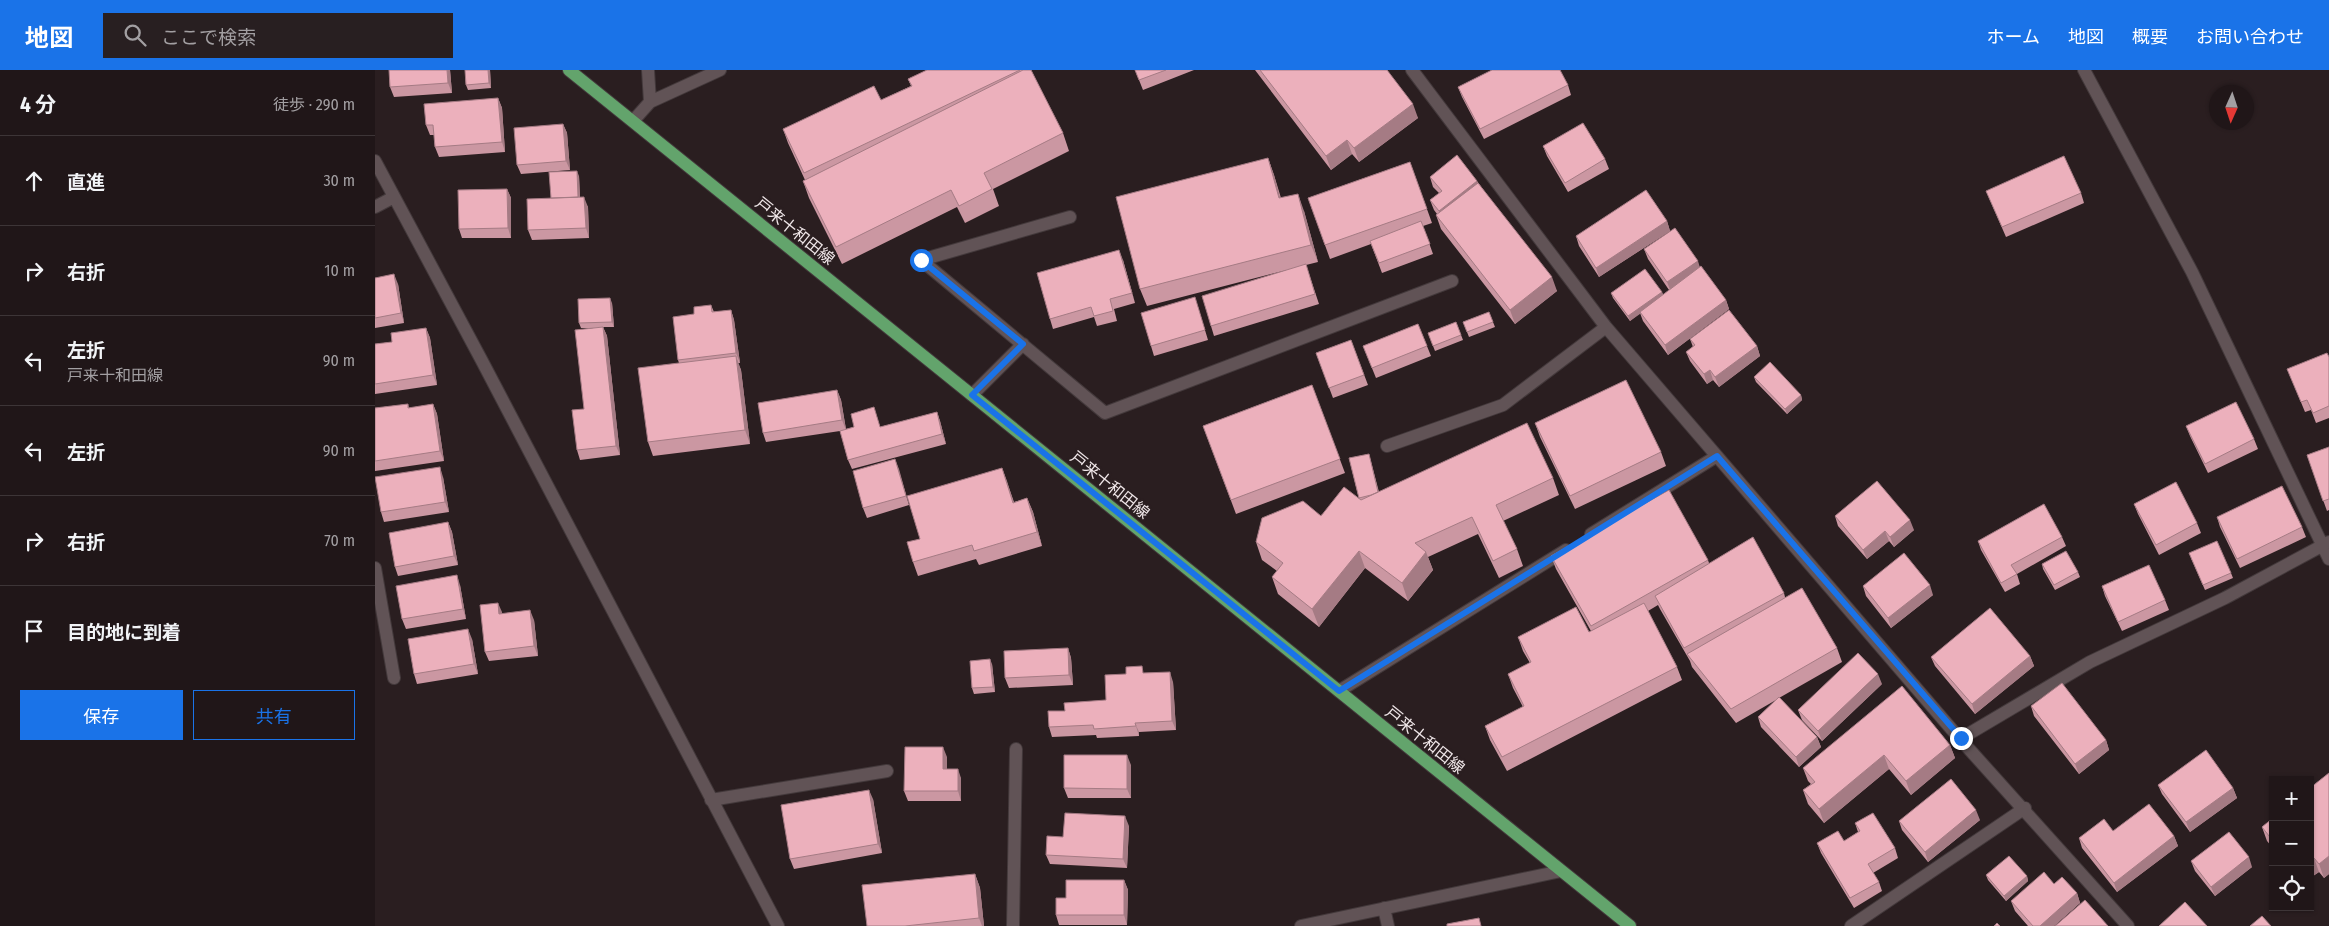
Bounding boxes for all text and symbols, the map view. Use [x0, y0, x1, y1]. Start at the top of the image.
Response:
search box [103, 13, 453, 58]
icon: search [121, 21, 149, 49]
text: 地図 [25, 24, 73, 52]
text: ここで検索 [161, 26, 256, 49]
text: ホーム [1987, 26, 2040, 48]
text: 地図 [2068, 26, 2104, 48]
text: 概要 [2132, 26, 2168, 48]
text: お問い合わせ [2196, 26, 2304, 48]
north arrow [2209, 85, 2254, 130]
text: 4 分 [20, 92, 56, 118]
text: 徒歩 · 290 m [273, 95, 355, 114]
icon: ahead [20, 167, 48, 195]
text: 直進 [67, 171, 105, 194]
text: 30 m [323, 171, 355, 190]
street label: 戸来十和田線 [752, 193, 838, 269]
route start [910, 249, 933, 272]
icon: right [20, 257, 48, 285]
text: 右折 [67, 261, 105, 284]
text: 10 m [324, 261, 355, 280]
text: 左折 [67, 339, 105, 362]
icon: left [20, 347, 48, 375]
text: 90 m [323, 351, 355, 370]
text: 戸来十和田線 [67, 366, 163, 385]
icon: left [20, 437, 48, 465]
text: 左折 [67, 441, 105, 464]
text: 90 m [323, 441, 355, 460]
street label: 戸来十和田線 [1067, 447, 1153, 523]
icon: right [20, 527, 48, 555]
text: 右折 [67, 531, 105, 554]
text: 70 m [324, 531, 355, 550]
icon: arrive [20, 617, 48, 645]
text: 目的地に到着 [67, 621, 181, 644]
button: 保存 [20, 690, 183, 740]
button: 共有 [193, 690, 355, 740]
street label: 戸来十和田線 [1382, 702, 1468, 778]
route end [1950, 727, 1973, 750]
map controls [2269, 776, 2314, 911]
button: + [2269, 776, 2314, 821]
button: − [2269, 821, 2314, 866]
button: locate [2269, 866, 2314, 911]

